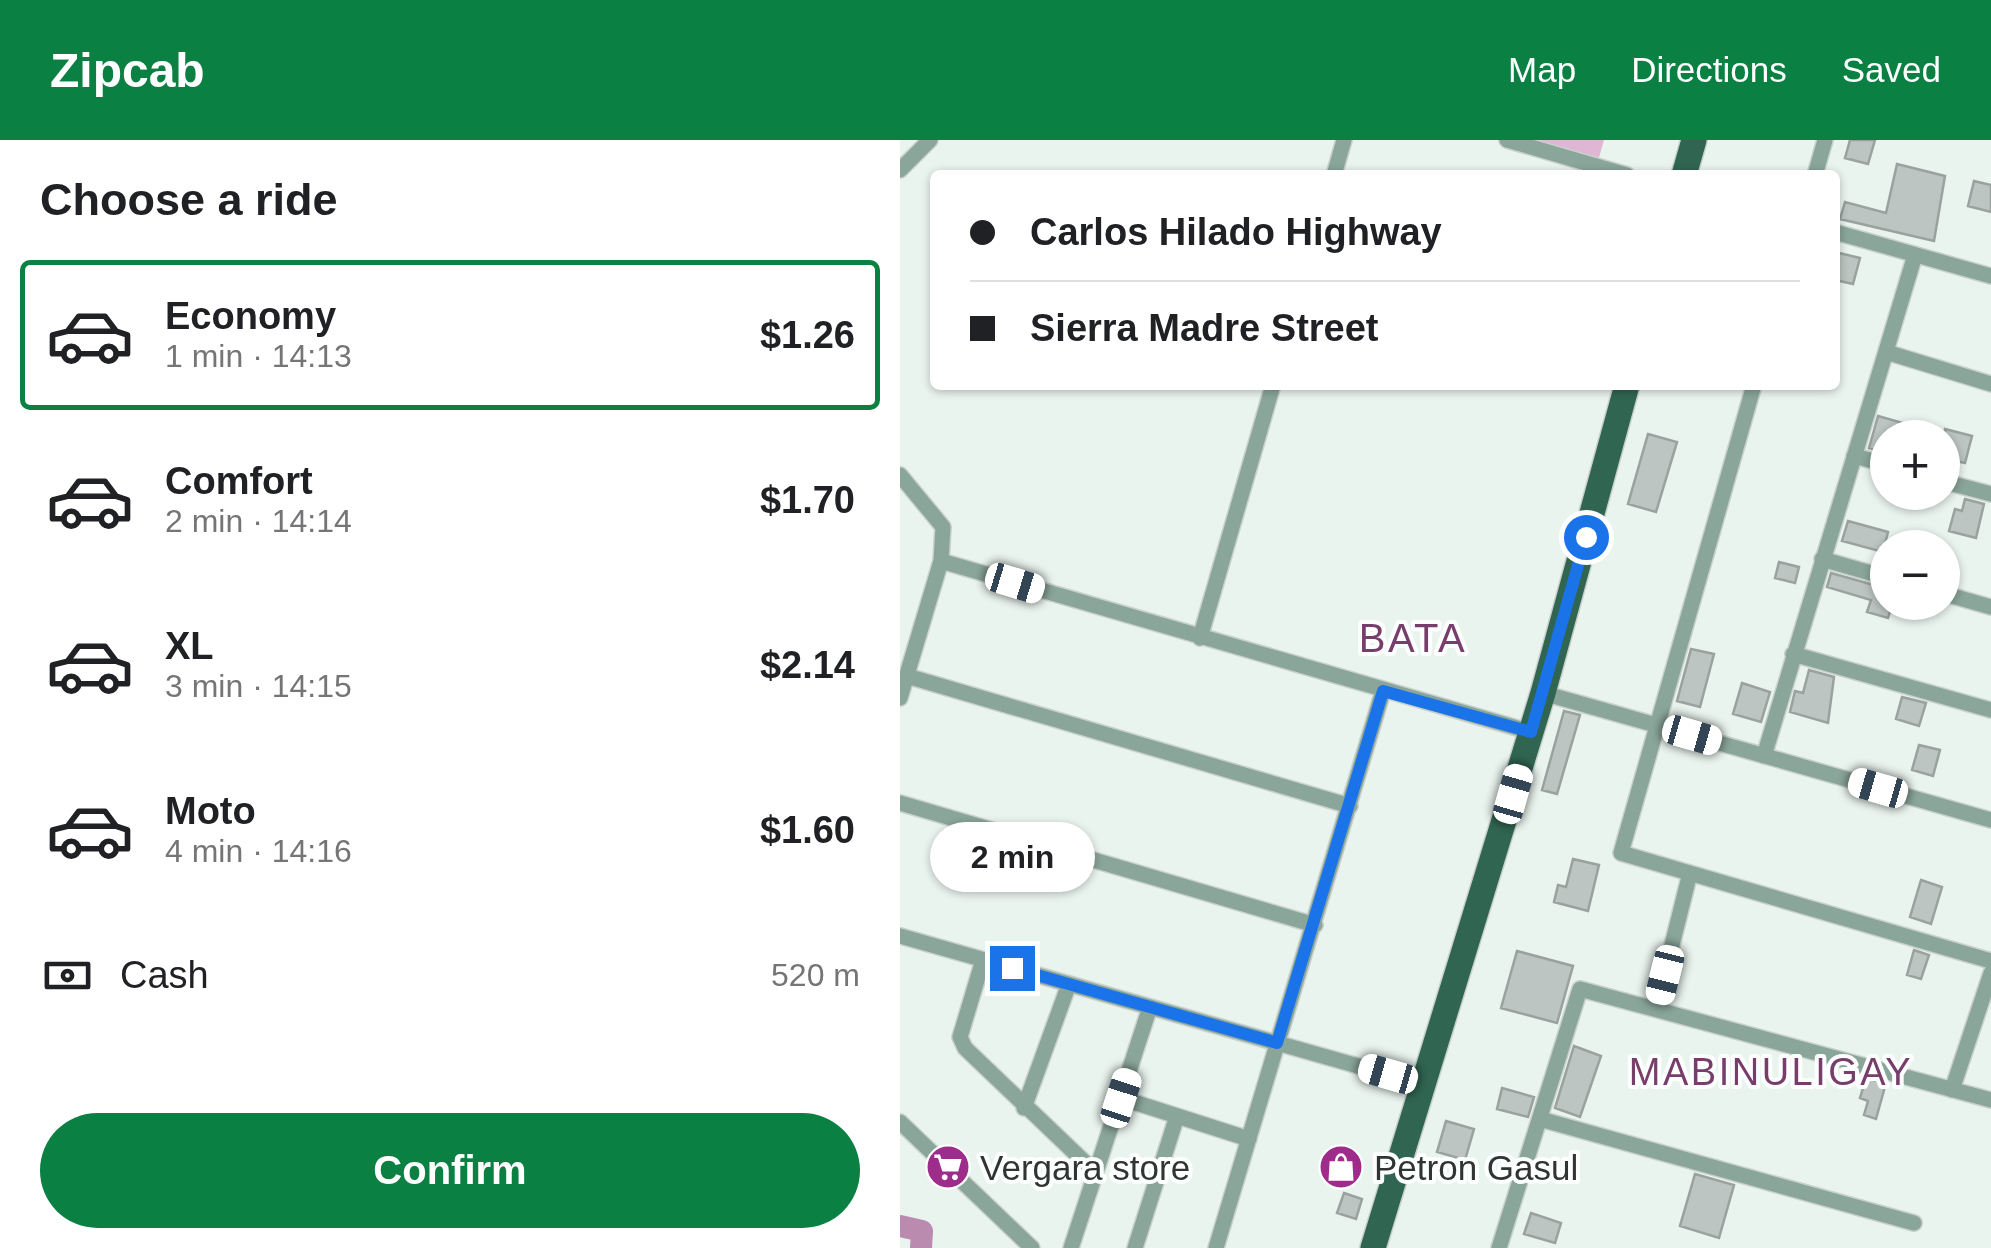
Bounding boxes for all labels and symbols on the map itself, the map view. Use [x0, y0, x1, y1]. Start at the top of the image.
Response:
route start [1564, 515, 1609, 560]
car [982, 560, 1048, 606]
district label: BATA [1359, 616, 1467, 660]
car [1659, 712, 1725, 758]
car [1490, 761, 1536, 827]
car [1845, 765, 1911, 811]
callout: 2 min [929, 823, 1094, 893]
car [1643, 942, 1687, 1008]
route end [990, 946, 1035, 991]
car [1355, 1051, 1421, 1097]
district label: MABINULIGAY [1629, 1051, 1913, 1093]
car [1097, 1065, 1145, 1131]
supermarket icon: Vergara store [925, 1144, 971, 1190]
shop icon: Petron Gasul [1318, 1144, 1364, 1190]
place label: Vergara store [980, 1148, 1190, 1187]
place label: Petron Gasul [1374, 1148, 1578, 1187]

